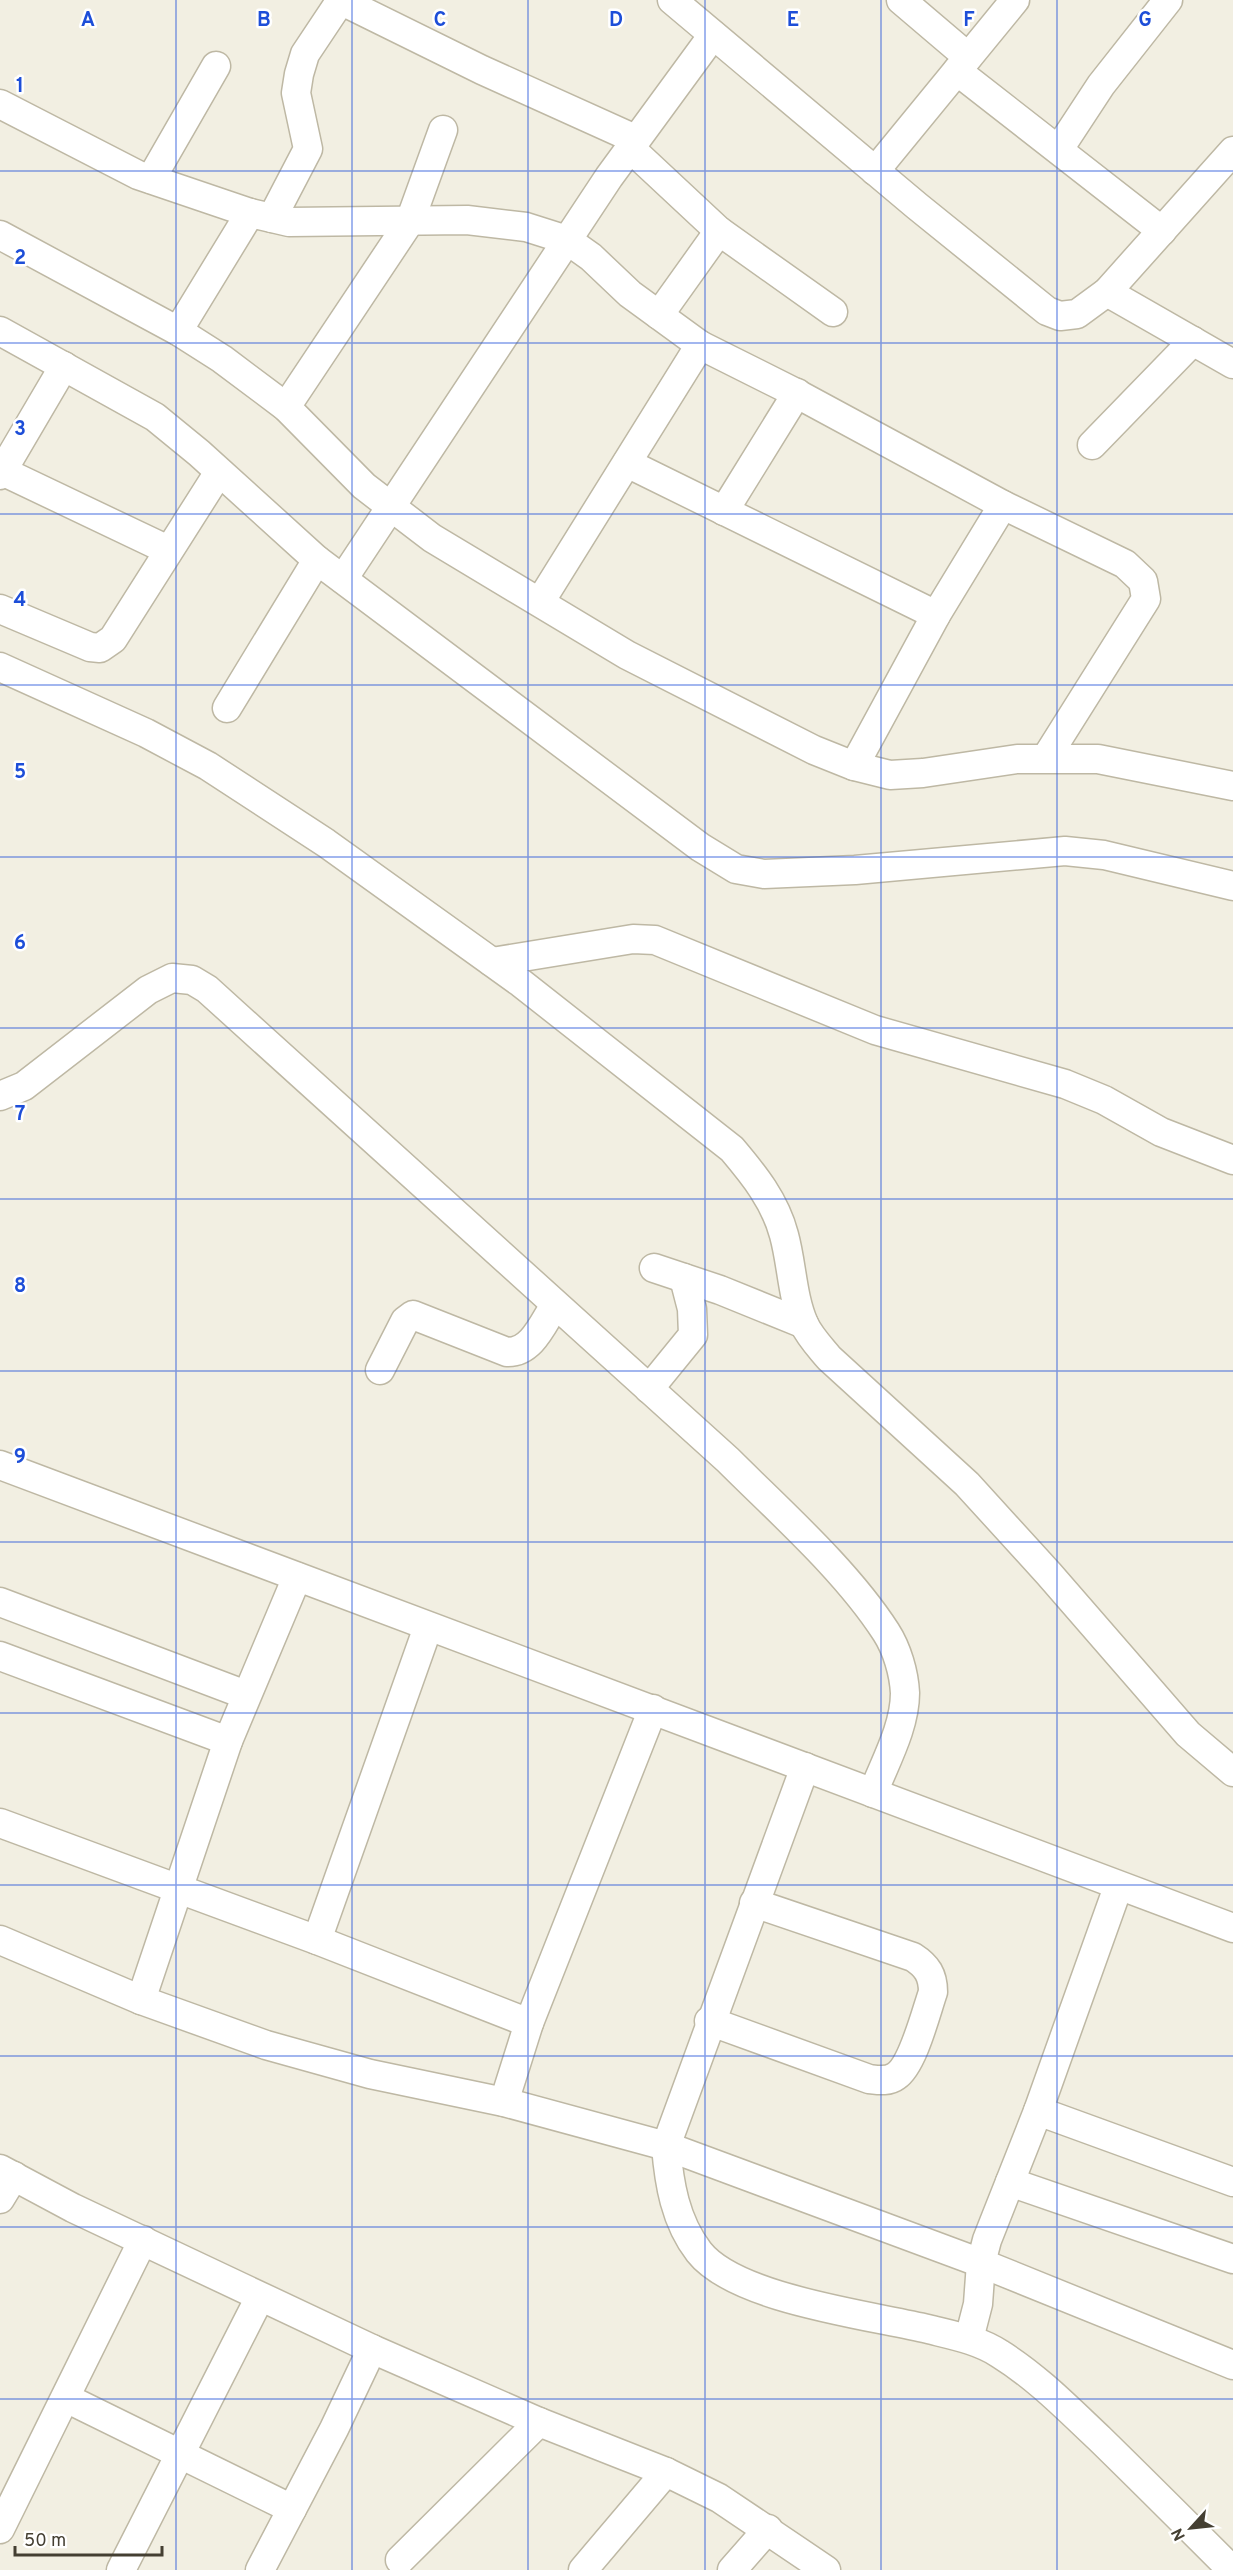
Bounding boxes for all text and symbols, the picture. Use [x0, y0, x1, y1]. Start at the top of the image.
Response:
text: A [81, 8, 95, 34]
text: B [257, 8, 271, 34]
text: C [434, 8, 446, 34]
text: D [609, 8, 623, 34]
text: E [787, 8, 799, 34]
text: F [963, 8, 975, 34]
text: G [1138, 8, 1152, 34]
text: 1 [16, 74, 24, 100]
text: 2 [14, 246, 26, 272]
text: 3 [14, 417, 26, 443]
text: 4 [14, 588, 26, 614]
text: 5 [14, 760, 26, 786]
text: 6 [14, 931, 26, 957]
text: 7 [15, 1102, 25, 1128]
text: 8 [14, 1274, 26, 1300]
text: 9 [14, 1445, 26, 1471]
north arrow [1161, 2498, 1221, 2558]
scale bar [15, 2519, 162, 2557]
text: N [1168, 2524, 1191, 2544]
text: 50 m [24, 2530, 66, 2553]

